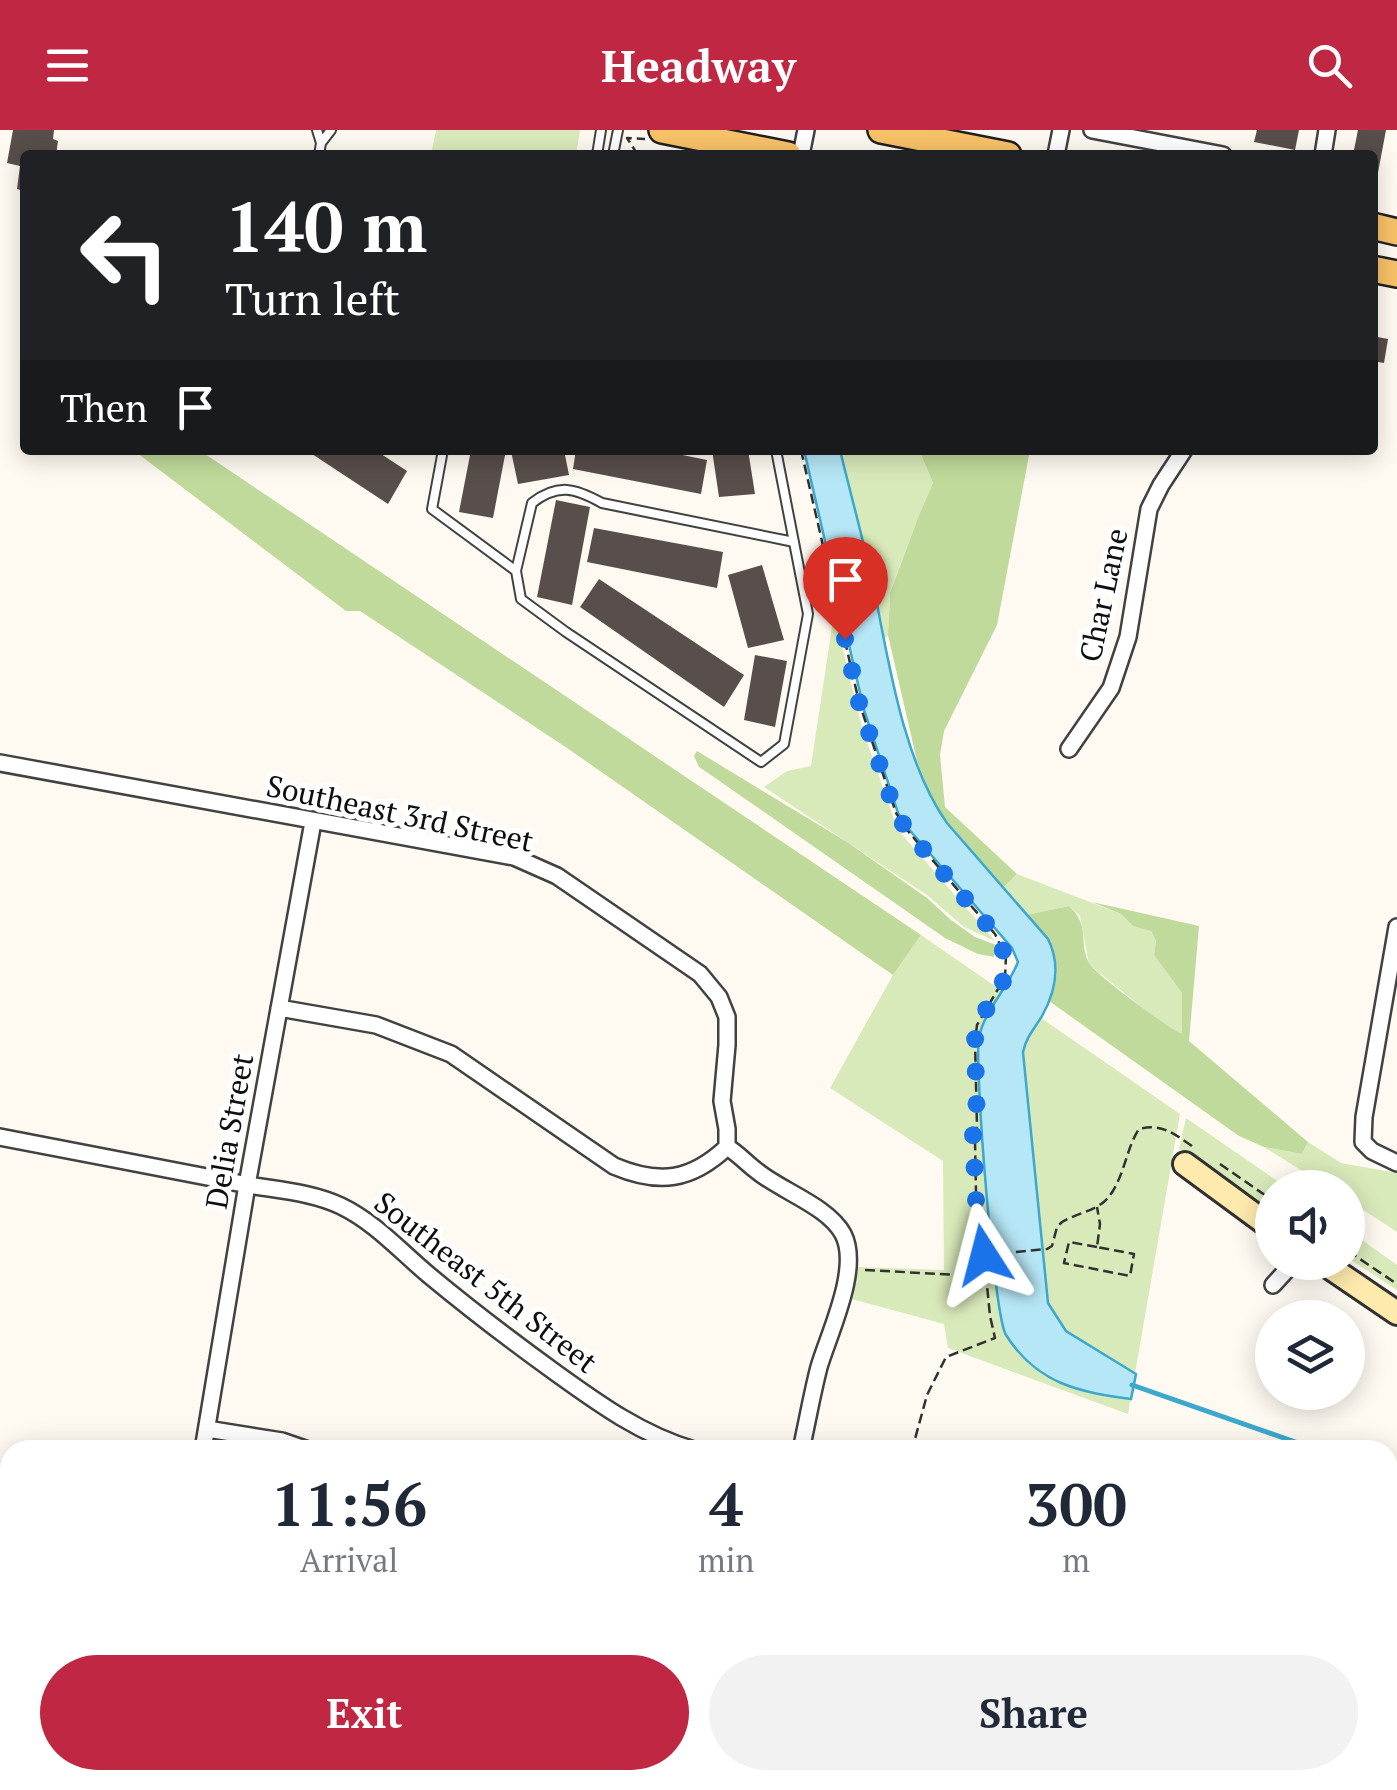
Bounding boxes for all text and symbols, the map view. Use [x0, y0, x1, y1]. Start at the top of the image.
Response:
text: Headway [601, 35, 796, 95]
icon: menu [40, 38, 95, 93]
icon: search [1302, 38, 1357, 93]
text: 140 m [225, 179, 427, 272]
icon: left [60, 190, 190, 320]
text: Turn left [225, 268, 400, 328]
icon: arrive [168, 380, 223, 435]
text: Then [60, 383, 148, 433]
street label: Char Lane [1069, 525, 1137, 665]
pin [803, 537, 888, 640]
icon: arrive [818, 552, 873, 607]
street label: Southeast 3rd Street [263, 765, 537, 861]
street label: Delia Street [196, 1050, 262, 1212]
map controls [1255, 1170, 1365, 1410]
button: sound [1255, 1170, 1365, 1280]
street label: Southeast 5th Street [366, 1182, 606, 1382]
position arrow [932, 1203, 1036, 1307]
button: layers [1255, 1300, 1365, 1410]
text: 11:56 [271, 1464, 427, 1543]
text: 4 [709, 1464, 743, 1543]
text: 300 [1025, 1464, 1127, 1543]
text: Arrival [300, 1539, 398, 1581]
text: min [698, 1539, 754, 1581]
text: m [1062, 1539, 1090, 1581]
button: Exit [40, 1655, 689, 1770]
button: Share [709, 1655, 1358, 1770]

